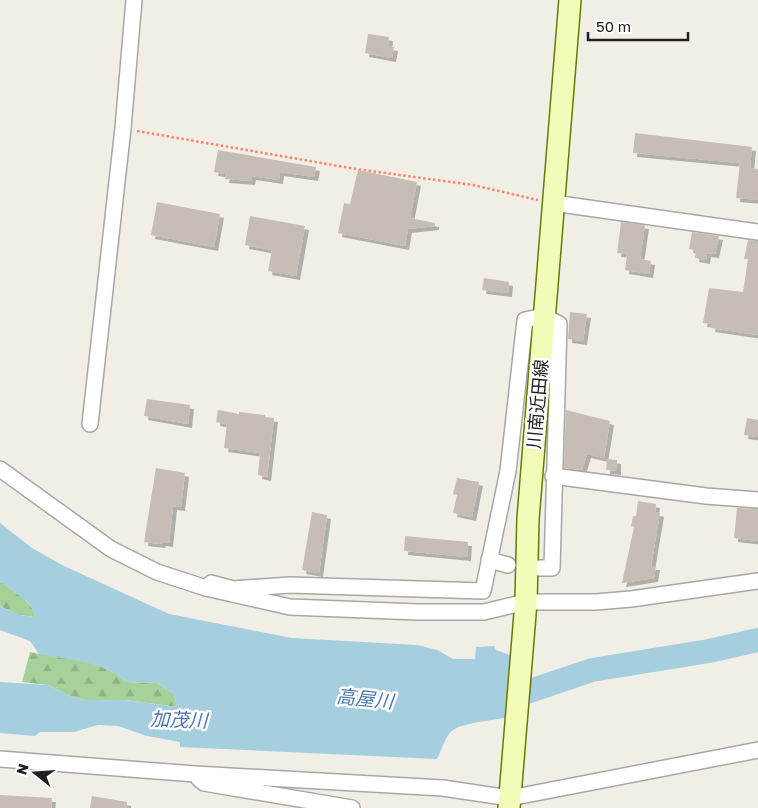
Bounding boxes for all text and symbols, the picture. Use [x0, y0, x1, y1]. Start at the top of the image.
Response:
scale bar [588, 10, 688, 42]
text: 50 m [596, 17, 631, 35]
street label: 川南近田線 [522, 358, 552, 450]
water label: 高屋川 [335, 684, 397, 713]
water label: 加茂川 [150, 707, 210, 732]
north arrow [10, 748, 60, 798]
text: N [12, 761, 32, 777]

